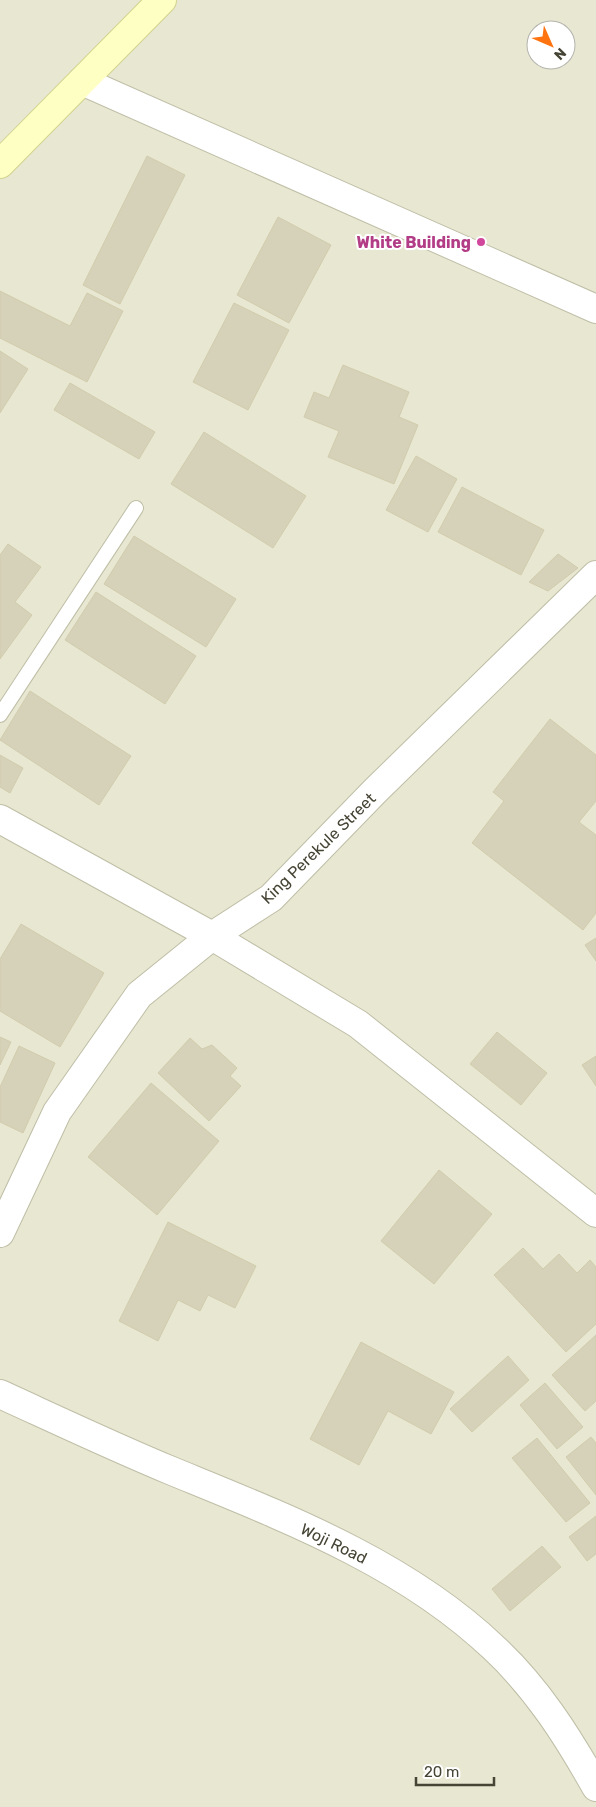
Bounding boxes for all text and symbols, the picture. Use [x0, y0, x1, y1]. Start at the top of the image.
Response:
north arrow [526, 20, 576, 70]
text: N [550, 44, 569, 63]
place label: White Building [357, 233, 471, 252]
marker: White Building [475, 236, 487, 248]
street label: King Perekule Street [257, 789, 379, 908]
street label: Woji Road [298, 1519, 370, 1568]
scale bar [416, 1754, 494, 1786]
text: 20 m [424, 1763, 459, 1781]

